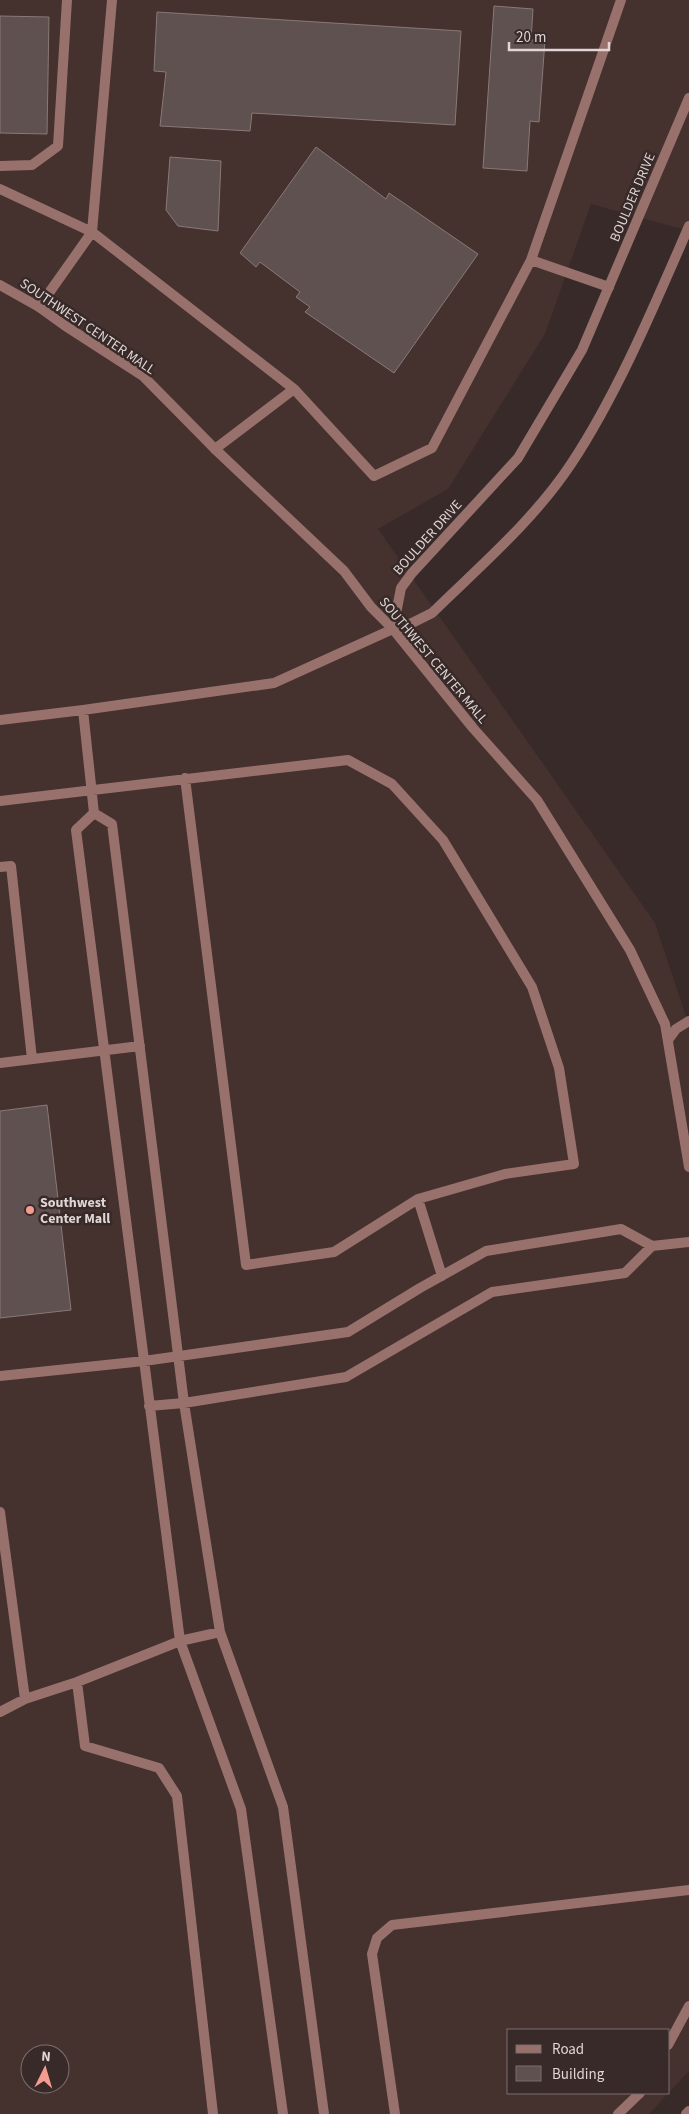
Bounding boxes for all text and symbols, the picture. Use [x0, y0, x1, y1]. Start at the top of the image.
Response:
scale bar [509, 20, 609, 52]
text: 20 m [516, 27, 546, 48]
street label: BOULDER DRIVE [605, 150, 661, 245]
street label: SOUTHWEST CENTER MALL [16, 274, 159, 380]
street label: BOULDER DRIVE [389, 496, 467, 580]
street label: SOUTHWEST CENTER MALL [374, 593, 492, 728]
place label: Southwest Center Mall [40, 1193, 110, 1229]
marker: Southwest Center Mall [24, 1204, 36, 1216]
legend [507, 2029, 669, 2094]
text: Road [552, 2039, 584, 2060]
north arrow [20, 2044, 70, 2094]
text: N [41, 2047, 52, 2067]
text: Building [552, 2064, 605, 2085]

